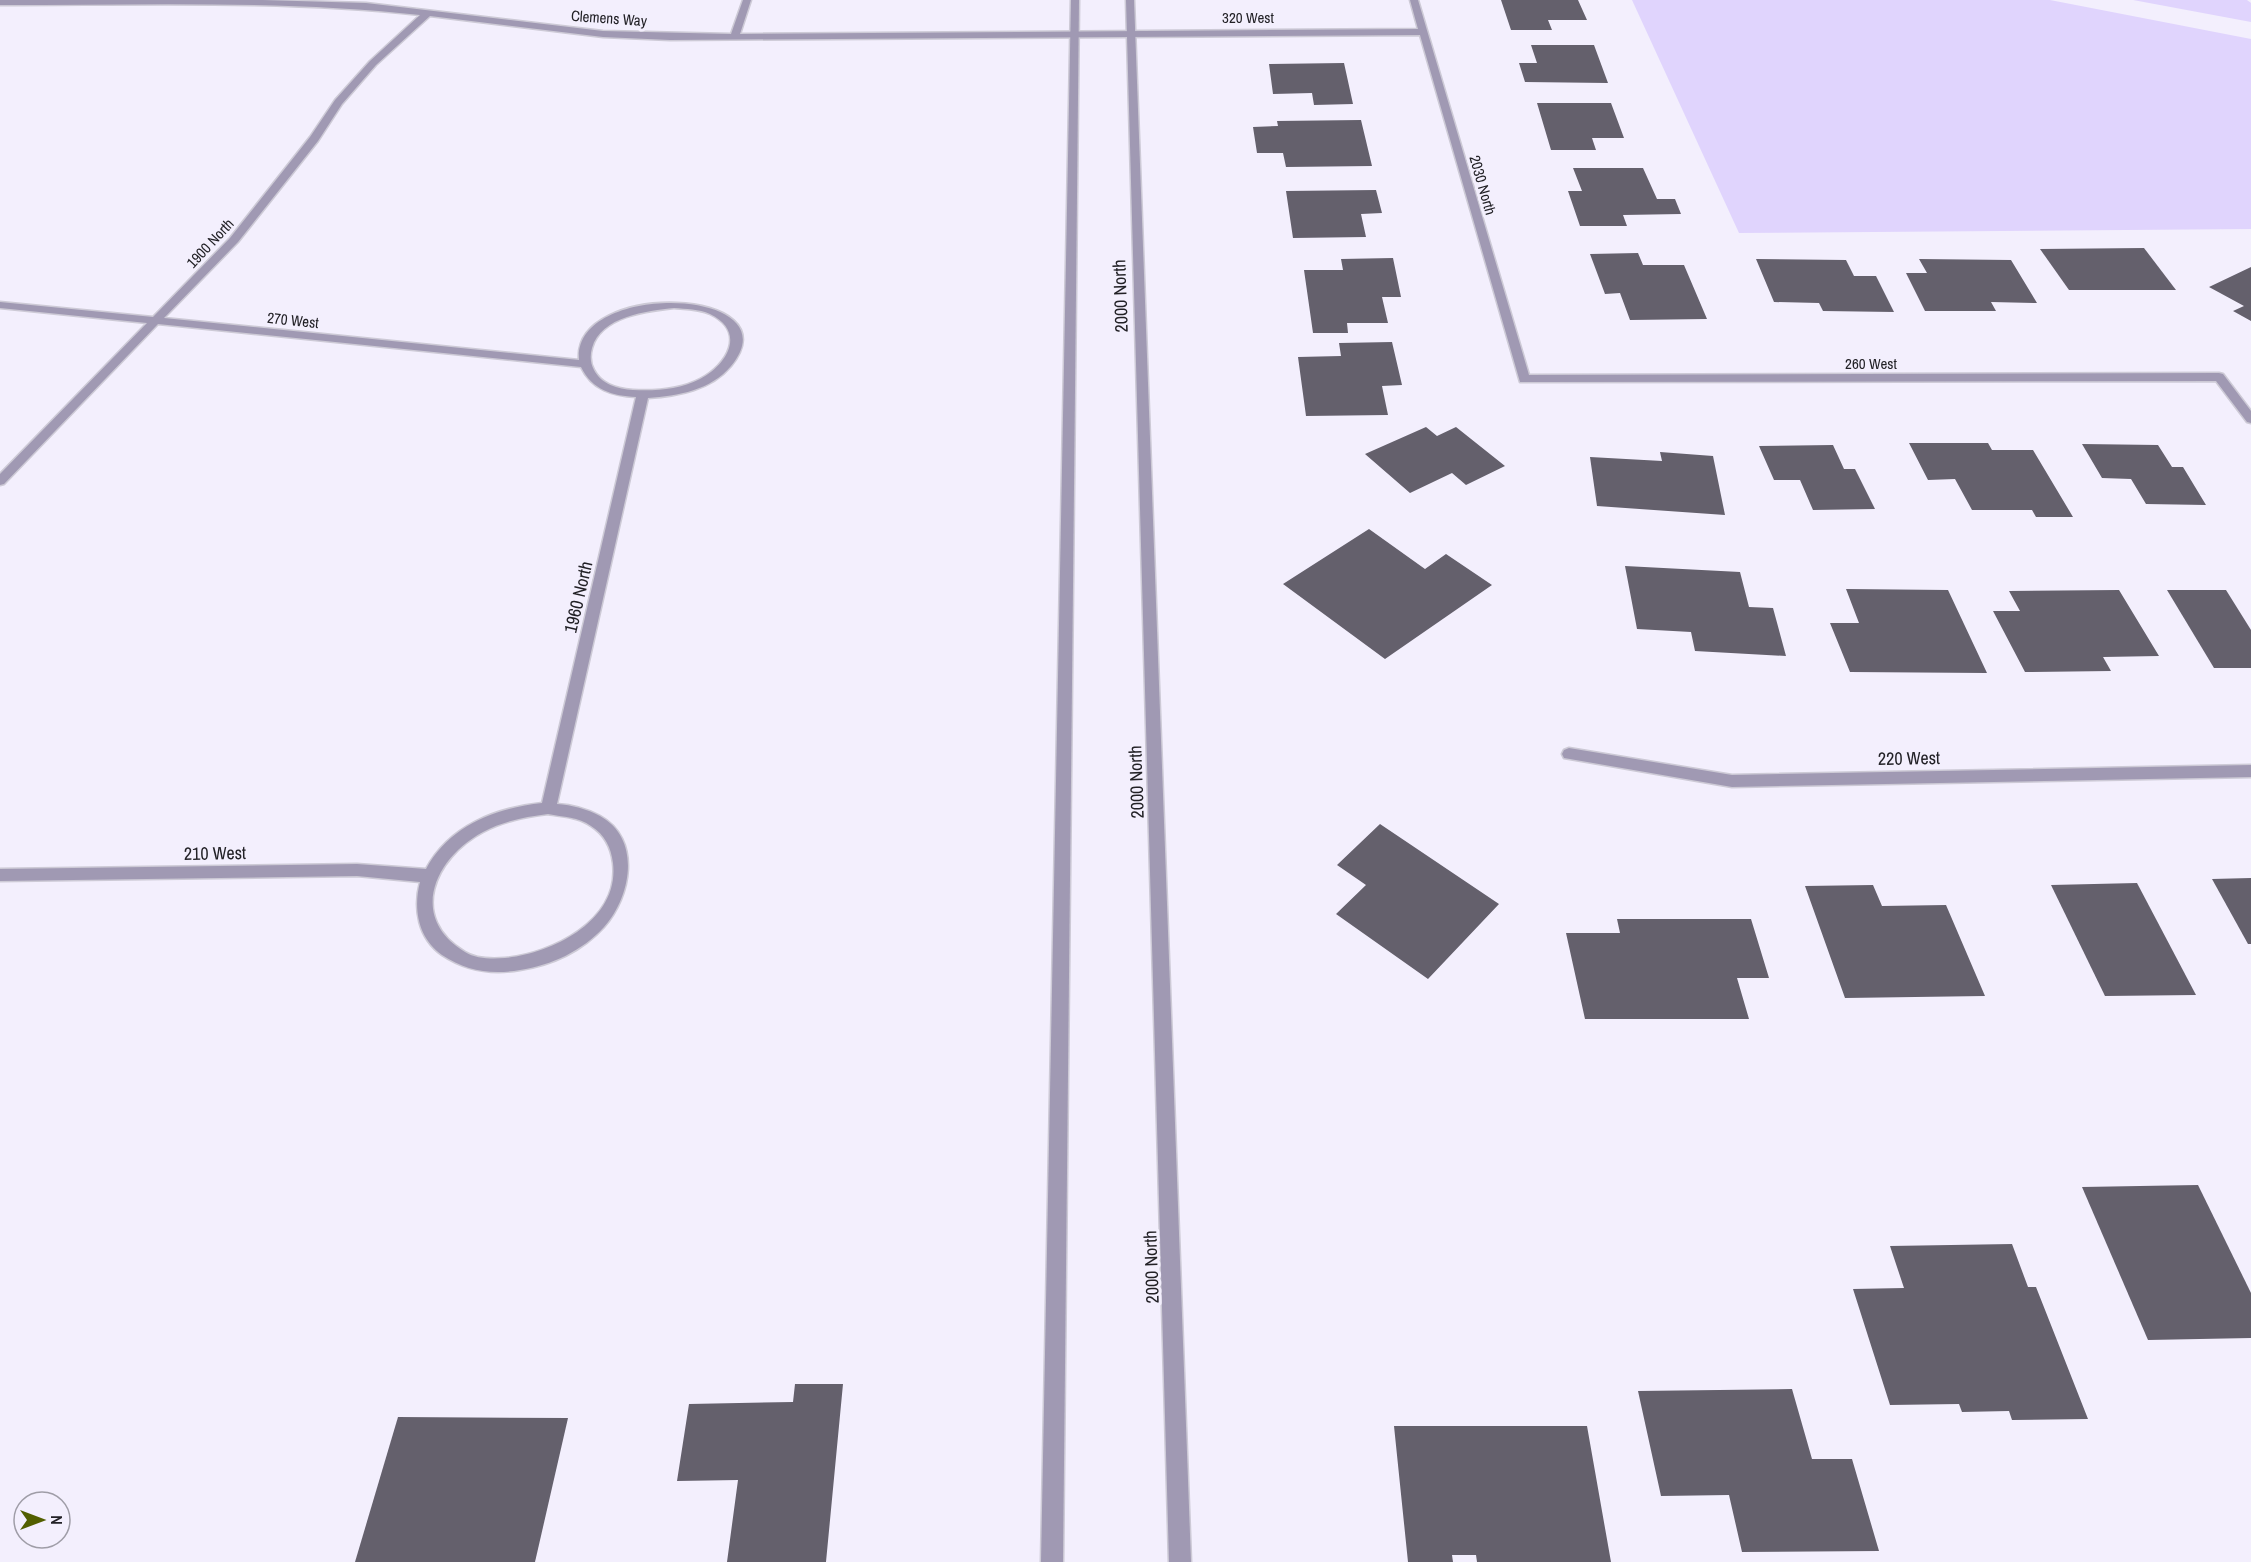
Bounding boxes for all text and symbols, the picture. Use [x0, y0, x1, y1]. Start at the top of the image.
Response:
street label: Clemens Way [570, 5, 649, 31]
street label: 320 West [1222, 7, 1274, 28]
street label: 2030 North [1465, 153, 1501, 217]
street label: 1900 North [182, 214, 238, 272]
street label: 2000 North [1106, 259, 1134, 333]
street label: 270 West [266, 307, 320, 333]
street label: 260 West [1845, 353, 1897, 374]
street label: 1960 North [558, 559, 598, 635]
street label: 2000 North [1122, 745, 1150, 819]
street label: 220 West [1878, 745, 1940, 771]
street label: 210 West [184, 840, 246, 866]
street label: 2000 North [1137, 1230, 1165, 1304]
north arrow [12, 1490, 72, 1550]
text: N [46, 1515, 68, 1525]

